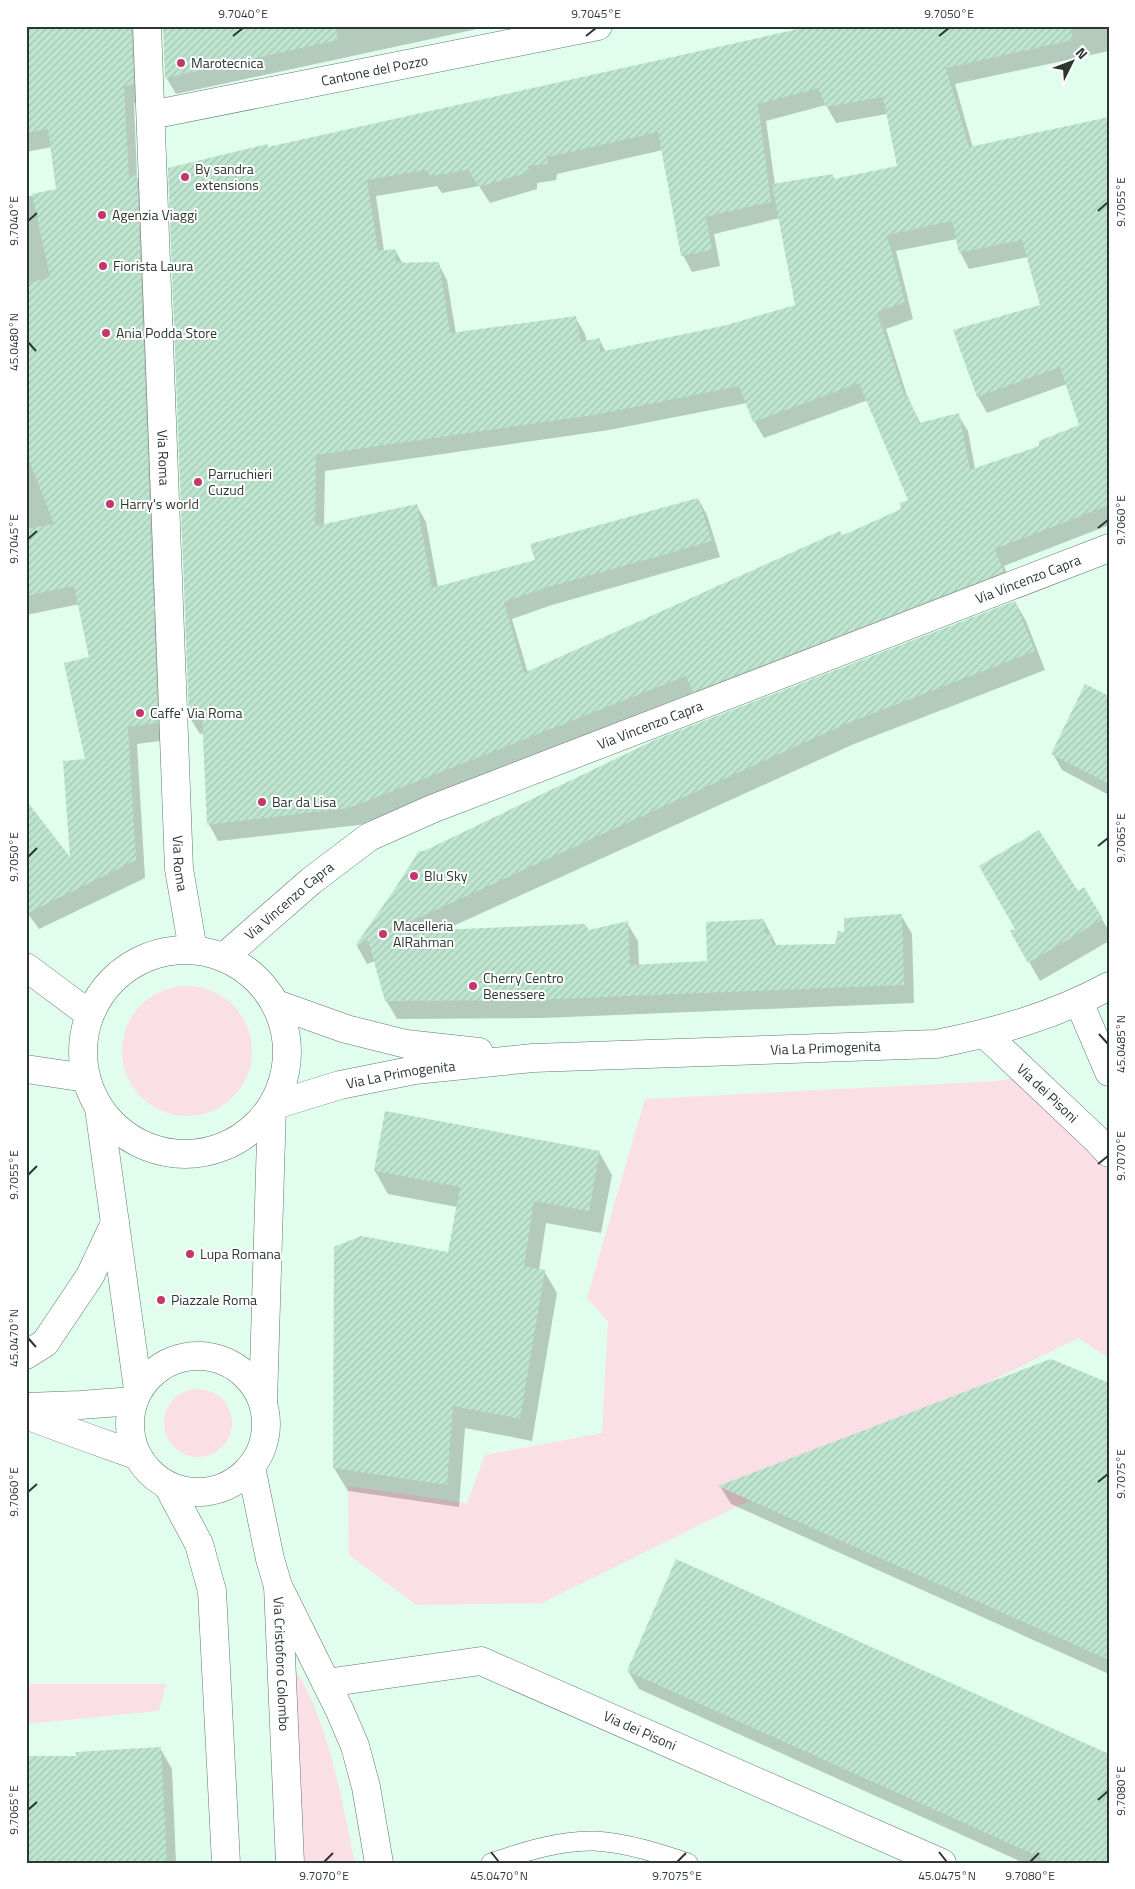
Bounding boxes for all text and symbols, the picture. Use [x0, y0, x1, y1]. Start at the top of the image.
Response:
text: 9.7040°E [218, 4, 268, 23]
text: 9.7045°E [571, 4, 621, 23]
text: 9.7050°E [924, 4, 974, 23]
north arrow [1048, 38, 1098, 88]
text: N [1071, 42, 1093, 64]
street label: Cantone del Pozzo [319, 49, 430, 91]
place label: Marotecnica [191, 52, 264, 73]
marker: Marotecnica [175, 57, 187, 69]
place label: By sandra extensions [195, 158, 259, 195]
marker: By sandra extensions [179, 171, 191, 183]
text: 9.7055°E [1111, 177, 1130, 227]
text: 9.7040°E [4, 196, 23, 246]
place label: Agenzia Viaggi [112, 204, 197, 225]
marker: Agenzia Viaggi [96, 209, 108, 221]
place label: Fiorista Laura [113, 255, 193, 276]
marker: Fiorista Laura [97, 260, 109, 272]
text: 45.0480°N [4, 313, 23, 371]
place label: Ania Podda Store [116, 322, 217, 343]
marker: Ania Podda Store [100, 327, 112, 339]
street label: Via Roma [152, 429, 175, 486]
place label: Parruchieri Cuzud [208, 463, 272, 500]
marker: Parruchieri Cuzud [192, 476, 204, 488]
place label: Harry's world [120, 493, 199, 514]
text: 9.7060°E [1111, 495, 1130, 545]
marker: Harry's world [104, 498, 116, 510]
text: 9.7045°E [4, 514, 23, 564]
street label: Via Vincenzo Capra [972, 549, 1084, 609]
street label: Via Vincenzo Capra [594, 695, 706, 754]
place label: Caffe' Via Roma [150, 702, 243, 723]
marker: Caffe' Via Roma [134, 707, 146, 719]
place label: Bar da Lisa [272, 791, 336, 812]
marker: Bar da Lisa [256, 796, 268, 808]
text: 9.7065°E [1111, 813, 1130, 863]
text: 9.7050°E [4, 832, 23, 882]
street label: Via Roma [168, 835, 194, 893]
street label: Via Vincenzo Capra [240, 856, 338, 945]
place label: Blu Sky [424, 865, 468, 886]
marker: Blu Sky [408, 870, 420, 882]
place label: Macelleria AlRahman [393, 915, 454, 952]
marker: Macelleria AlRahman [377, 928, 389, 940]
place label: Cherry Centro Benessere [483, 967, 564, 1004]
marker: Cherry Centro Benessere [467, 980, 479, 992]
text: 45.0485°N [1111, 1015, 1130, 1073]
street label: Via La Primogenita [770, 1035, 881, 1060]
street label: Via La Primogenita [344, 1055, 456, 1094]
street label: Via dei Pisoni [1012, 1058, 1083, 1127]
text: 9.7070°E [1111, 1131, 1130, 1181]
text: 9.7055°E [4, 1150, 23, 1200]
place label: Lupa Romana [200, 1243, 281, 1264]
marker: Lupa Romana [184, 1248, 196, 1260]
place label: Piazzale Roma [171, 1289, 257, 1310]
marker: Piazzale Roma [155, 1294, 167, 1306]
text: 45.0470°N [4, 1309, 23, 1367]
text: 9.7075°E [1111, 1449, 1130, 1499]
text: 9.7060°E [4, 1467, 23, 1517]
street label: Via Cristoforo Colombo [268, 1596, 295, 1732]
street label: Via dei Pisoni [600, 1705, 680, 1755]
text: 9.7080°E [1111, 1766, 1130, 1816]
text: 9.7065°E [4, 1785, 23, 1835]
text: 9.7070°E [299, 1866, 349, 1885]
text: 45.0470°N [470, 1866, 528, 1885]
text: 9.7075°E [652, 1866, 702, 1885]
text: 45.0475°N [918, 1866, 976, 1885]
text: 9.7080°E [1005, 1866, 1055, 1885]

